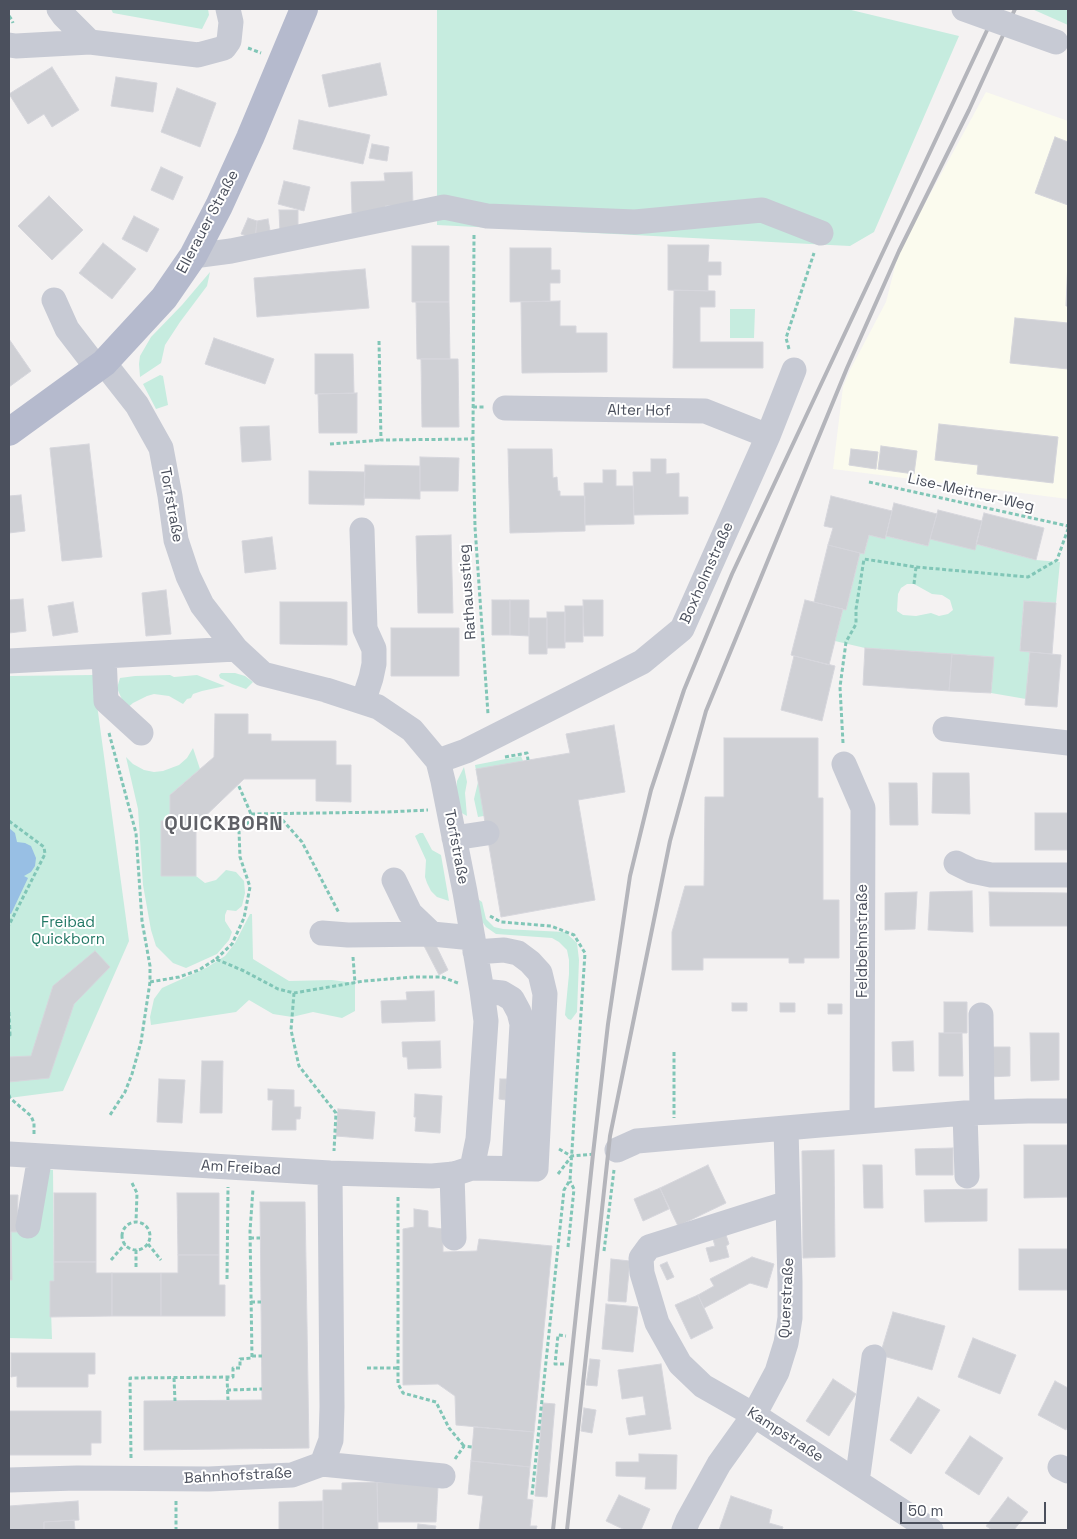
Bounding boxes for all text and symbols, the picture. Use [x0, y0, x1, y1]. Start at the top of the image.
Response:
street label: Ellerauer Straße [173, 167, 243, 277]
street label: Alter Hof [607, 401, 671, 421]
street label: Torfstraße [156, 466, 186, 544]
street label: Lise-Meitner-Weg [906, 470, 1036, 516]
street label: Boxholmstraße [676, 519, 738, 627]
street label: Rathausstieg [456, 543, 480, 641]
street label: Torfstraße [440, 808, 472, 886]
district label: QUICKBORN [163, 813, 285, 837]
street label: Feldbehnstraße [854, 884, 872, 998]
park label: Freibad Quickborn [31, 914, 105, 949]
street label: Am Freibad [201, 1157, 281, 1179]
street label: Querstraße [776, 1257, 798, 1339]
street label: Kampstraße [743, 1404, 827, 1466]
street label: Bahnhofstraße [183, 1464, 293, 1488]
scale bar [902, 1492, 1048, 1524]
text: 50 m [908, 1501, 943, 1520]

